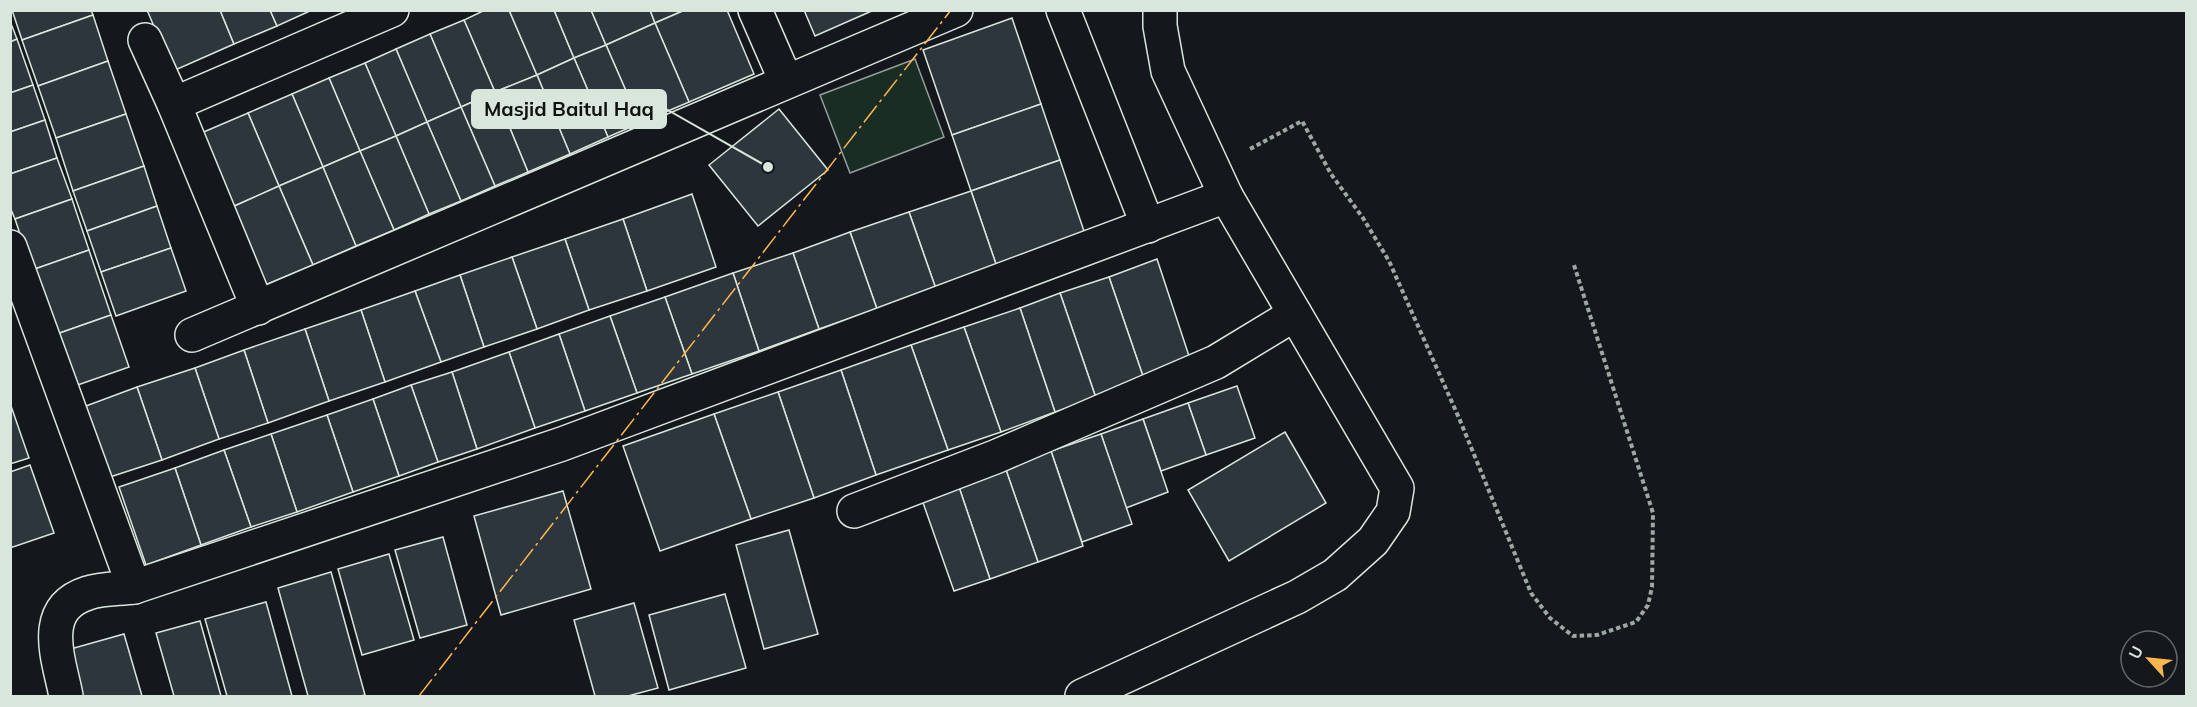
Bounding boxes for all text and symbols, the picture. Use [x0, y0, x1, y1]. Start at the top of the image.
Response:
callout: Masjid Baitul Haq [472, 90, 666, 128]
text: Masjid Baitul Haq [484, 96, 654, 121]
north arrow [2119, 629, 2179, 689]
text: U [2124, 642, 2147, 662]

